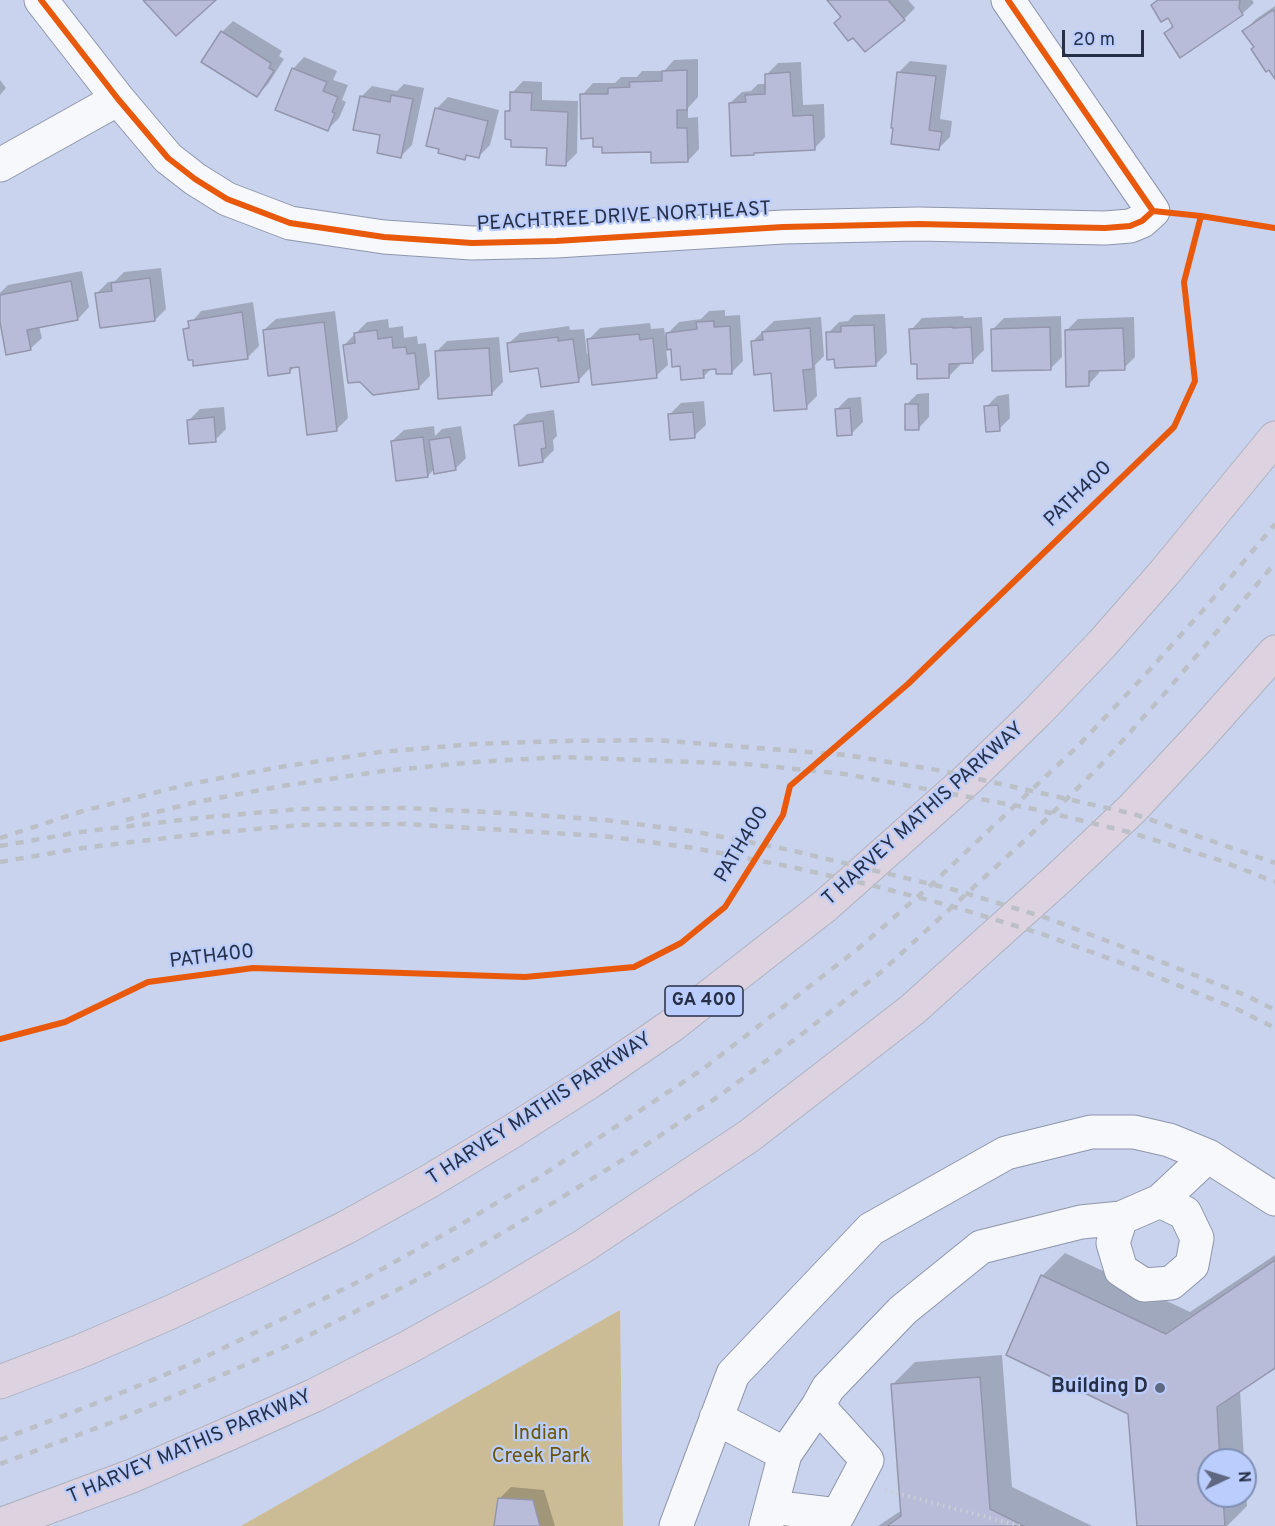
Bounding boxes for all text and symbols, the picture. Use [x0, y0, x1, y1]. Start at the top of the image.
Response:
scale bar [1065, 18, 1148, 56]
text: 20 m [1073, 29, 1115, 52]
street label: PEACHTREE DRIVE NORTHEAST [476, 198, 772, 238]
street label: PATH400 [1040, 457, 1118, 533]
street label: T HARVEY MATHIS PARKWAY [818, 718, 1030, 912]
street label: PATH400 [711, 802, 775, 888]
street label: PATH400 [168, 941, 256, 975]
road number: GA 400 [665, 986, 743, 1016]
street label: T HARVEY MATHIS PARKWAY [423, 1028, 657, 1192]
place label: Building D [1051, 1376, 1148, 1400]
marker: Building D [1153, 1381, 1167, 1395]
street label: T HARVEY MATHIS PARKWAY [64, 1386, 316, 1510]
park label: Indian Creek Park [492, 1423, 590, 1470]
north arrow [1197, 1448, 1257, 1508]
text: N [1233, 1470, 1253, 1483]

